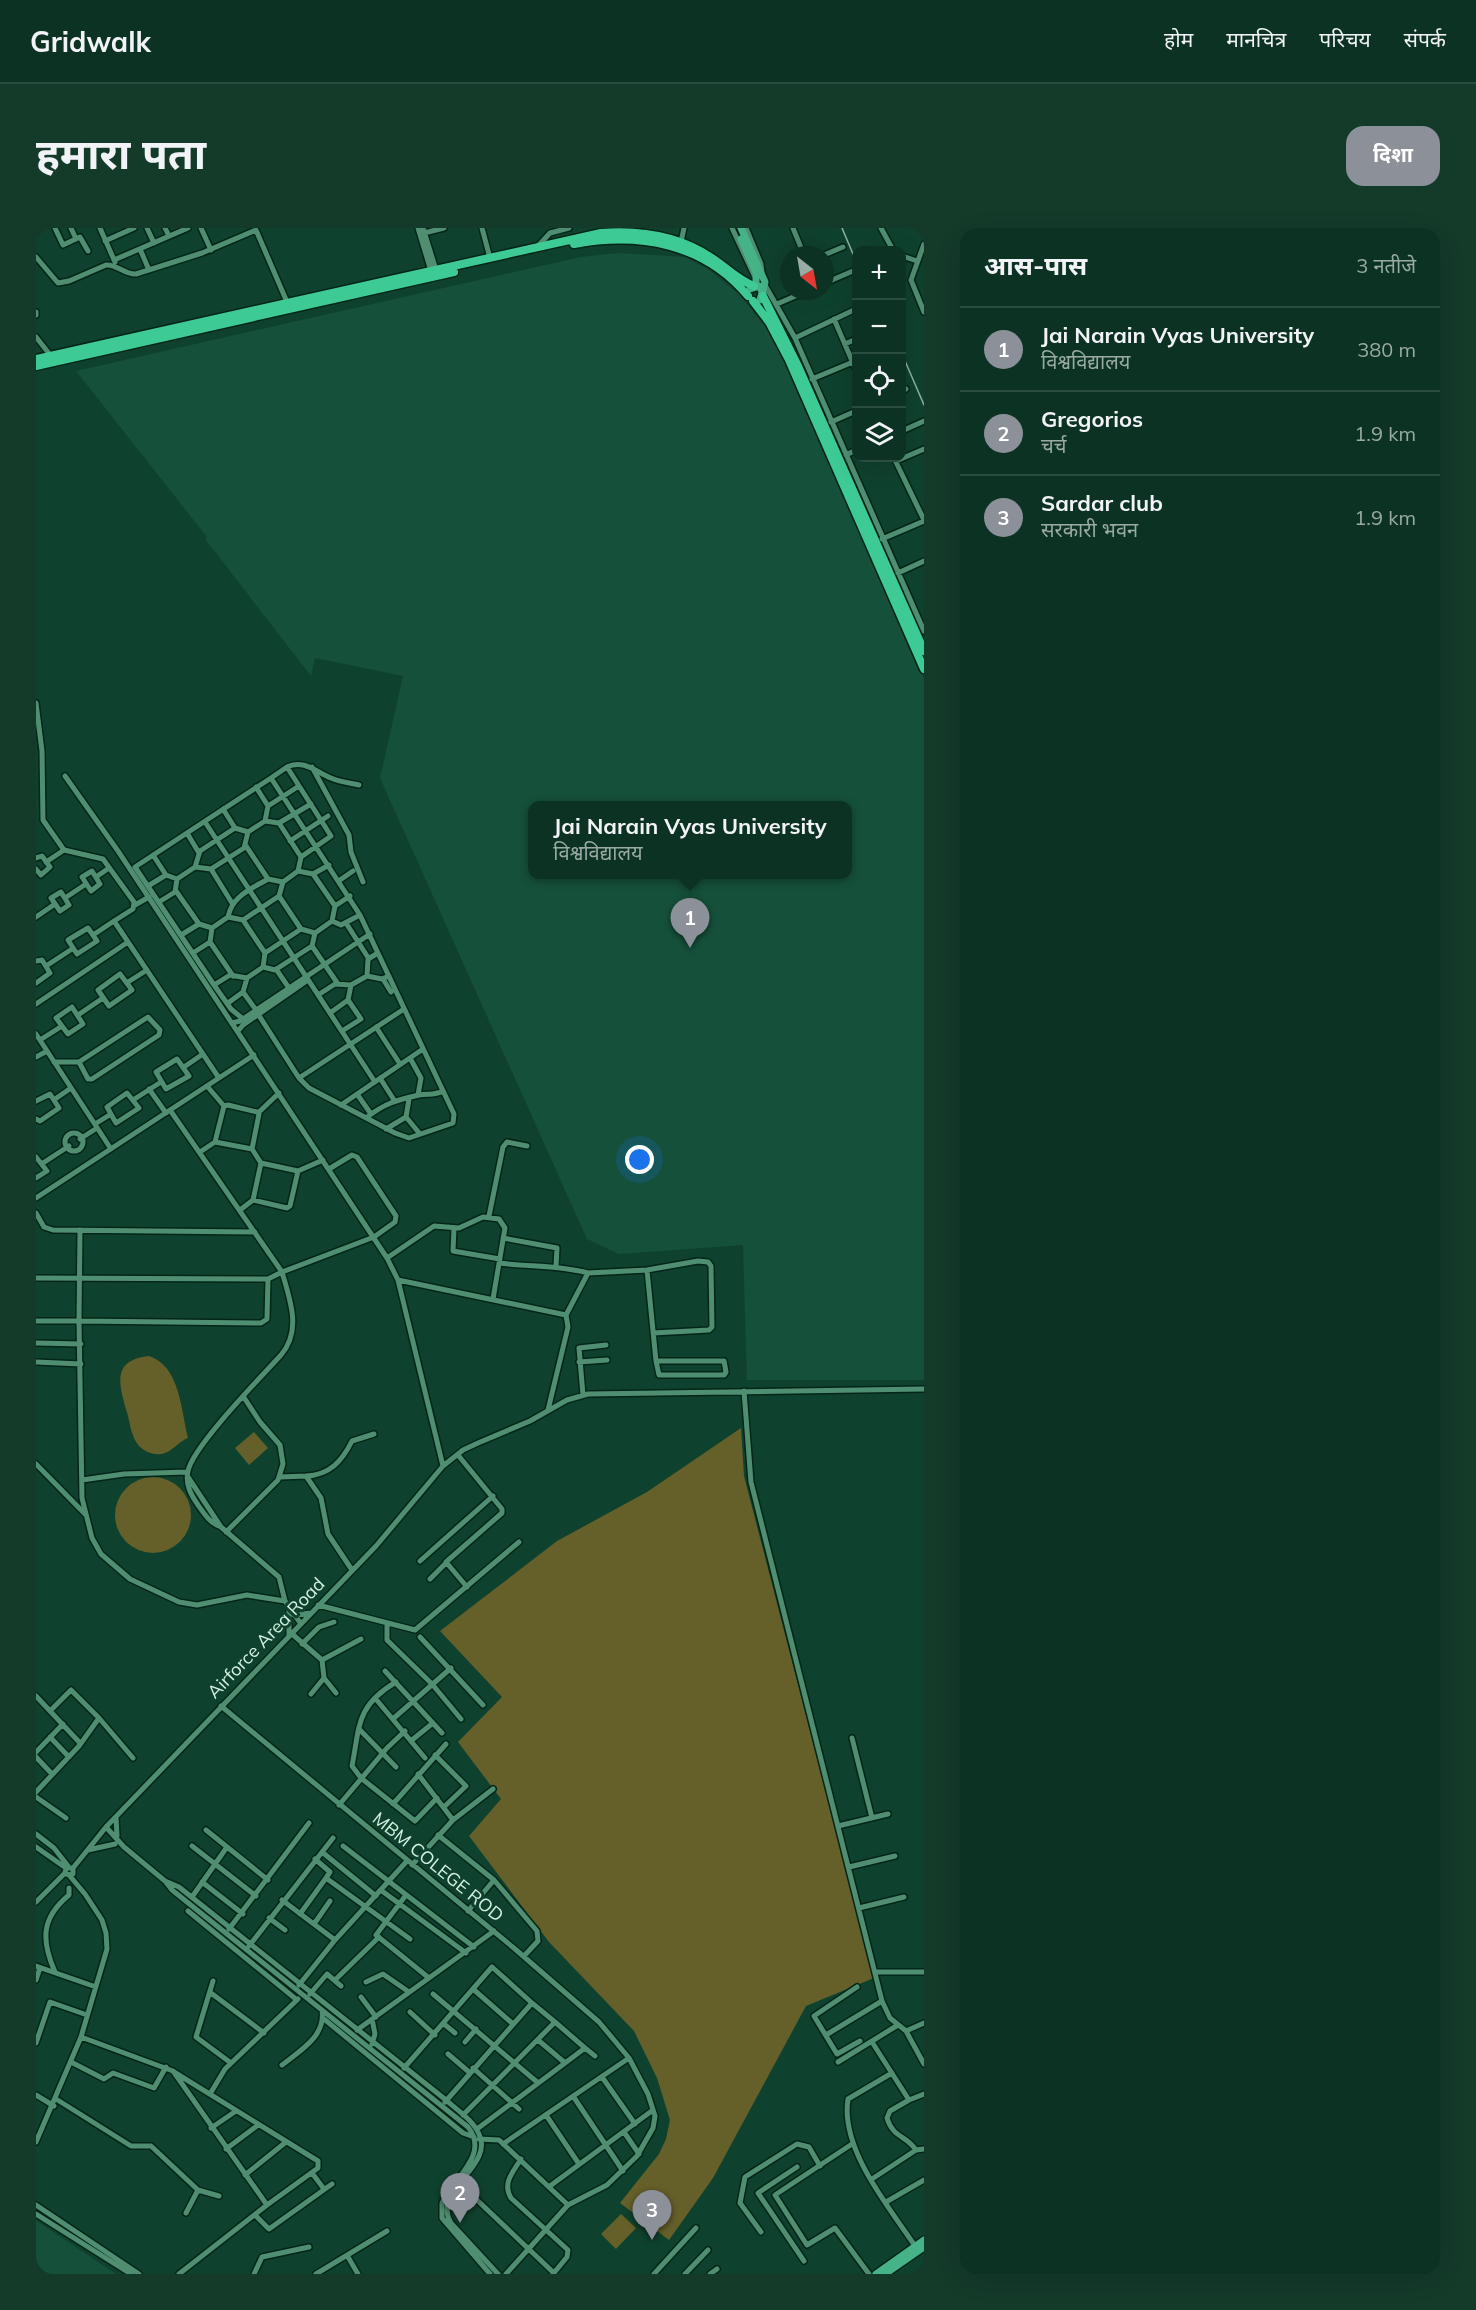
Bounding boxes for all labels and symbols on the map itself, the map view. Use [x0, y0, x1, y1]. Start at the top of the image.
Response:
north arrow [780, 246, 834, 300]
pin: 1 [670, 898, 710, 948]
your location [625, 1145, 654, 1174]
street label: Airforce Area Road [202, 1572, 329, 1703]
street label: MBM COLEGE ROD [368, 1807, 509, 1927]
pin: 2 [440, 2174, 480, 2223]
pin: 3 [632, 2190, 672, 2240]

